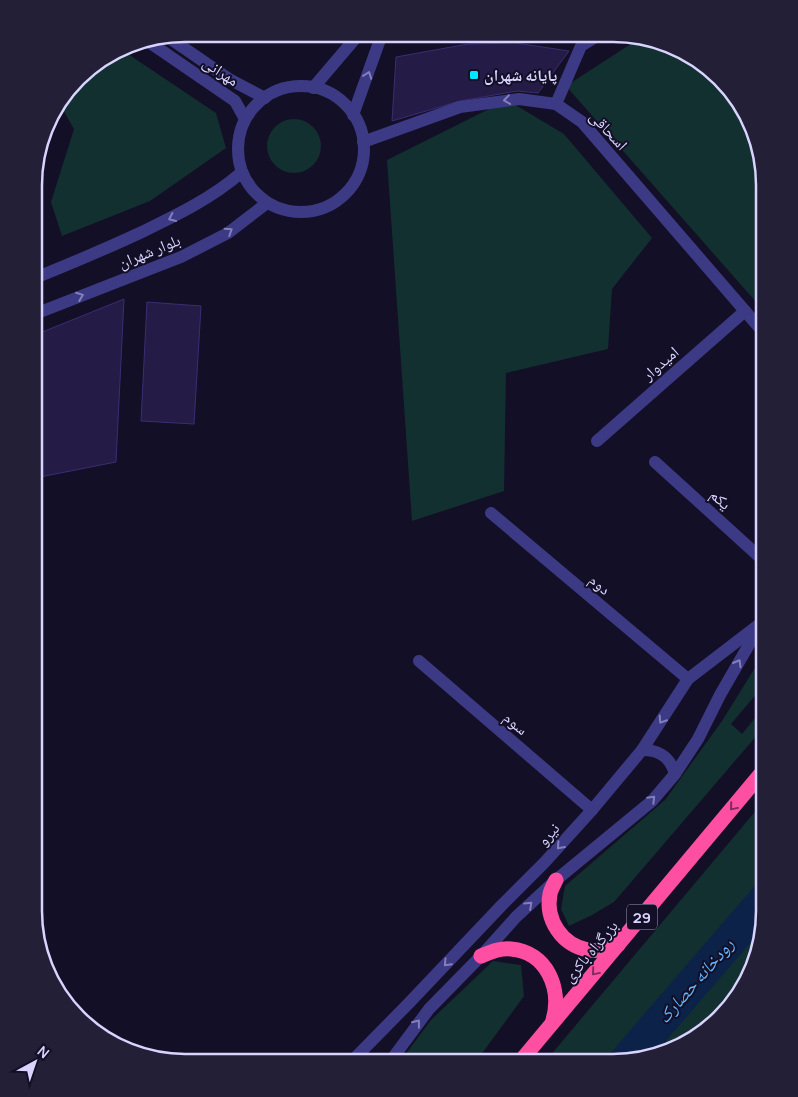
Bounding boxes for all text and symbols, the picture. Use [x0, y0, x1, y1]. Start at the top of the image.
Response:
street label: مهرانی [199, 51, 243, 91]
place label: پایانه شهران [484, 64, 557, 86]
marker: پایانه شهران [468, 69, 480, 81]
one-way arrow [362, 71, 372, 80]
one-way arrow [503, 95, 512, 105]
street label: اسحاقی [585, 105, 633, 155]
one-way arrow [168, 211, 177, 222]
one-way arrow [223, 228, 233, 237]
street label: بلوار شهران [115, 229, 183, 273]
one-way arrow [75, 292, 84, 302]
street label: امیدوار [636, 341, 683, 386]
street label: یکم [706, 484, 736, 514]
street label: دوم [585, 569, 615, 599]
one-way arrow [732, 659, 742, 668]
street label: سوم [499, 706, 533, 740]
one-way arrow [658, 714, 668, 723]
one-way arrow [646, 796, 655, 805]
one-way arrow [730, 801, 738, 810]
street label: نیرو [532, 818, 564, 850]
one-way arrow [557, 840, 566, 849]
one-way arrow [523, 902, 532, 911]
road number: 29 [627, 904, 657, 930]
street label: بزرگراه باکری [557, 915, 623, 987]
water label: رودخانه حصارک [651, 932, 739, 1028]
one-way arrow [444, 957, 453, 966]
one-way arrow [592, 967, 601, 976]
one-way arrow [412, 1020, 420, 1029]
north arrow [10, 1037, 60, 1087]
text: N [34, 1041, 54, 1062]

